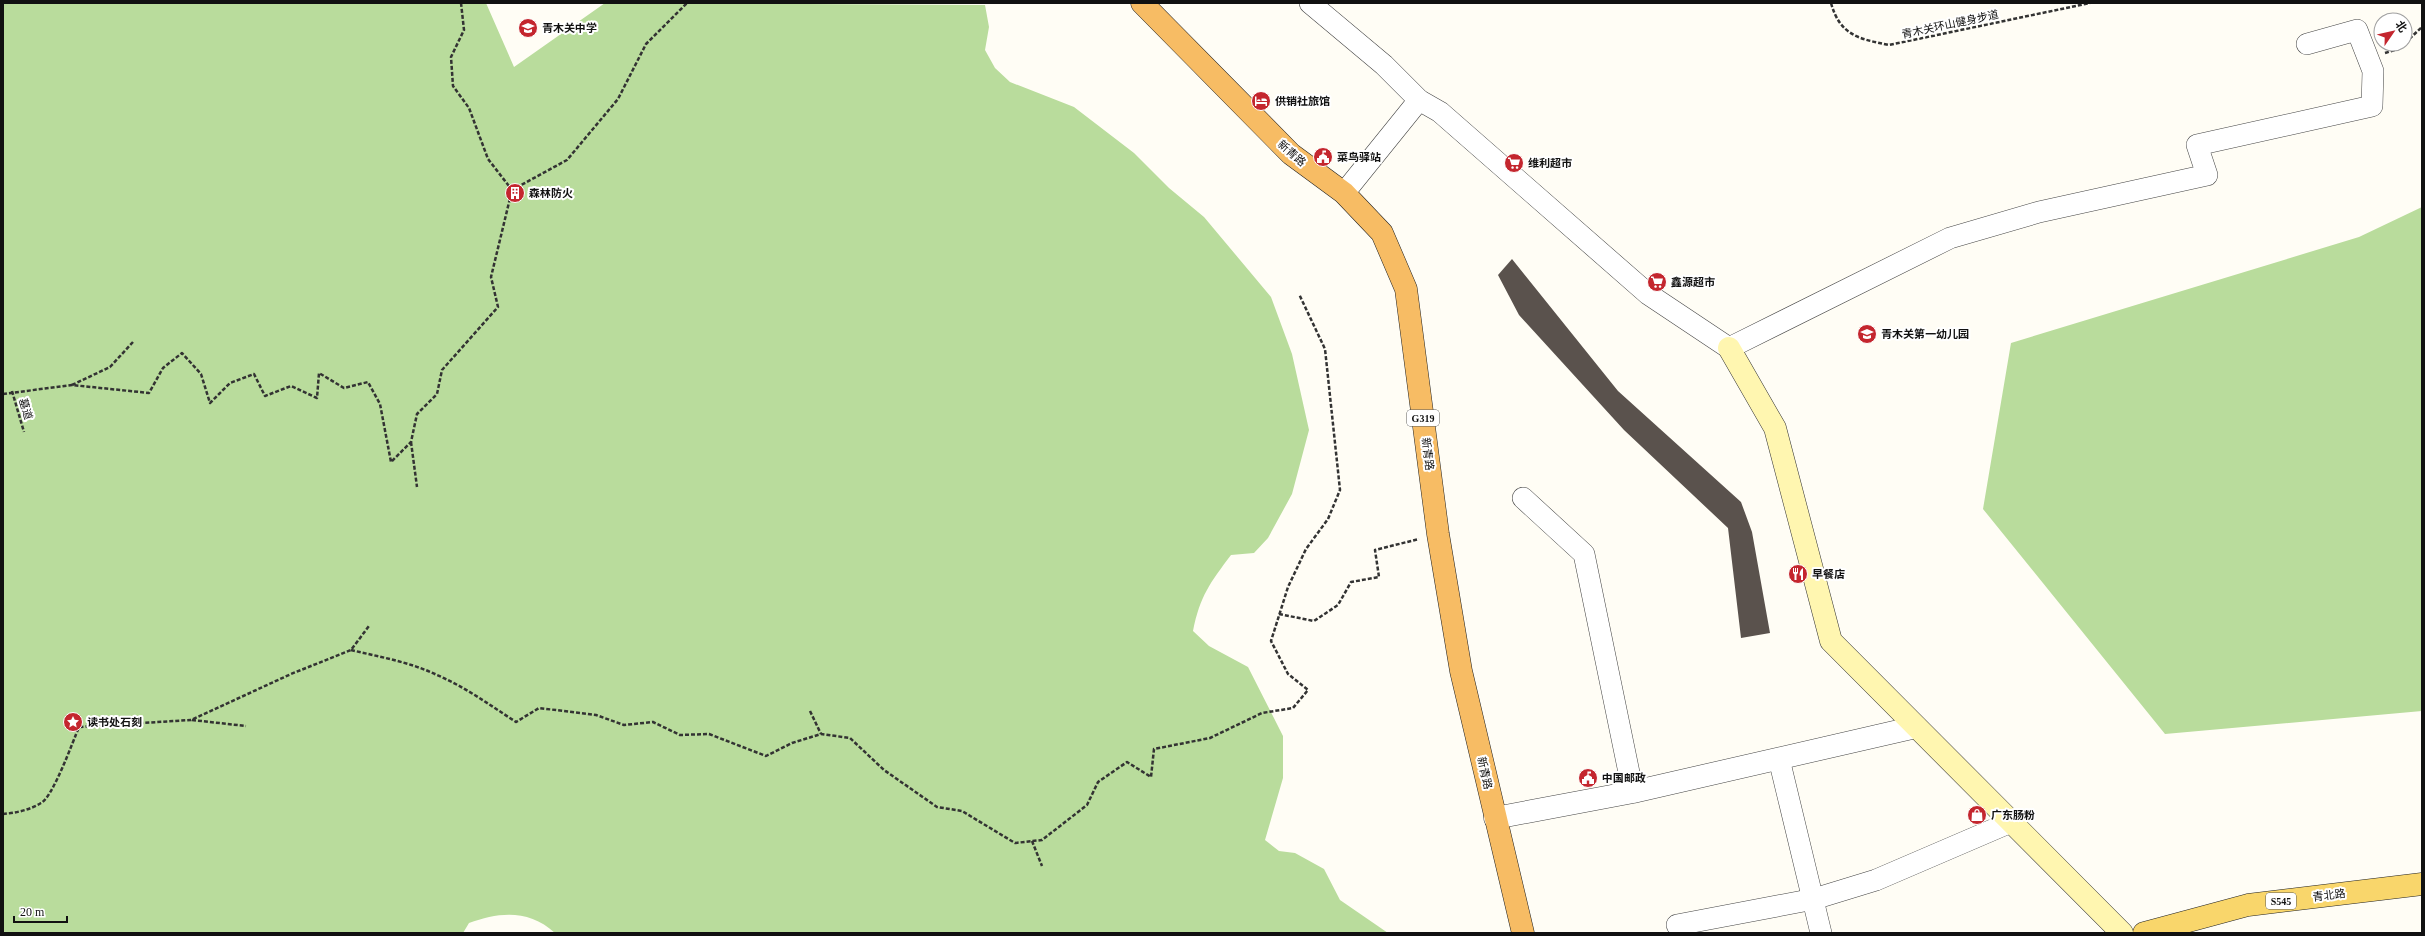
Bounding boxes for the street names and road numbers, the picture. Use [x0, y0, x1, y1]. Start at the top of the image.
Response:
street label: 青木关环山健身步道 [1900, 8, 2000, 40]
street label: 新青路 [1276, 138, 1308, 168]
street label: 墓道 [17, 397, 35, 421]
road number: G319 [1407, 410, 1439, 426]
street label: 新青路 [1420, 437, 1436, 471]
street label: 新青路 [1475, 756, 1495, 790]
street label: 青北路 [2312, 887, 2346, 903]
road number: S545 [2266, 893, 2296, 909]

